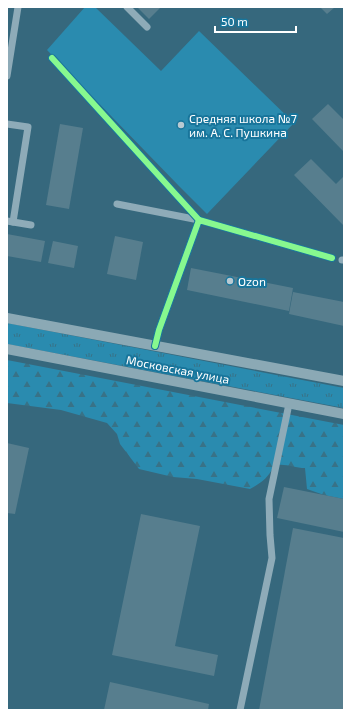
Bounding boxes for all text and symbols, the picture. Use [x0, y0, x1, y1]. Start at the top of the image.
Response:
scale bar [215, 8, 296, 34]
text: 50 m [221, 14, 248, 28]
place label: Средняя школа №7 им. А. С. Пушкина [189, 111, 297, 140]
marker: Средняя школа №7 им. А. С. Пушкина [176, 120, 186, 130]
place label: Ozon [238, 274, 266, 288]
marker: Ozon [225, 276, 235, 286]
street label: Московская улица [125, 352, 231, 387]

